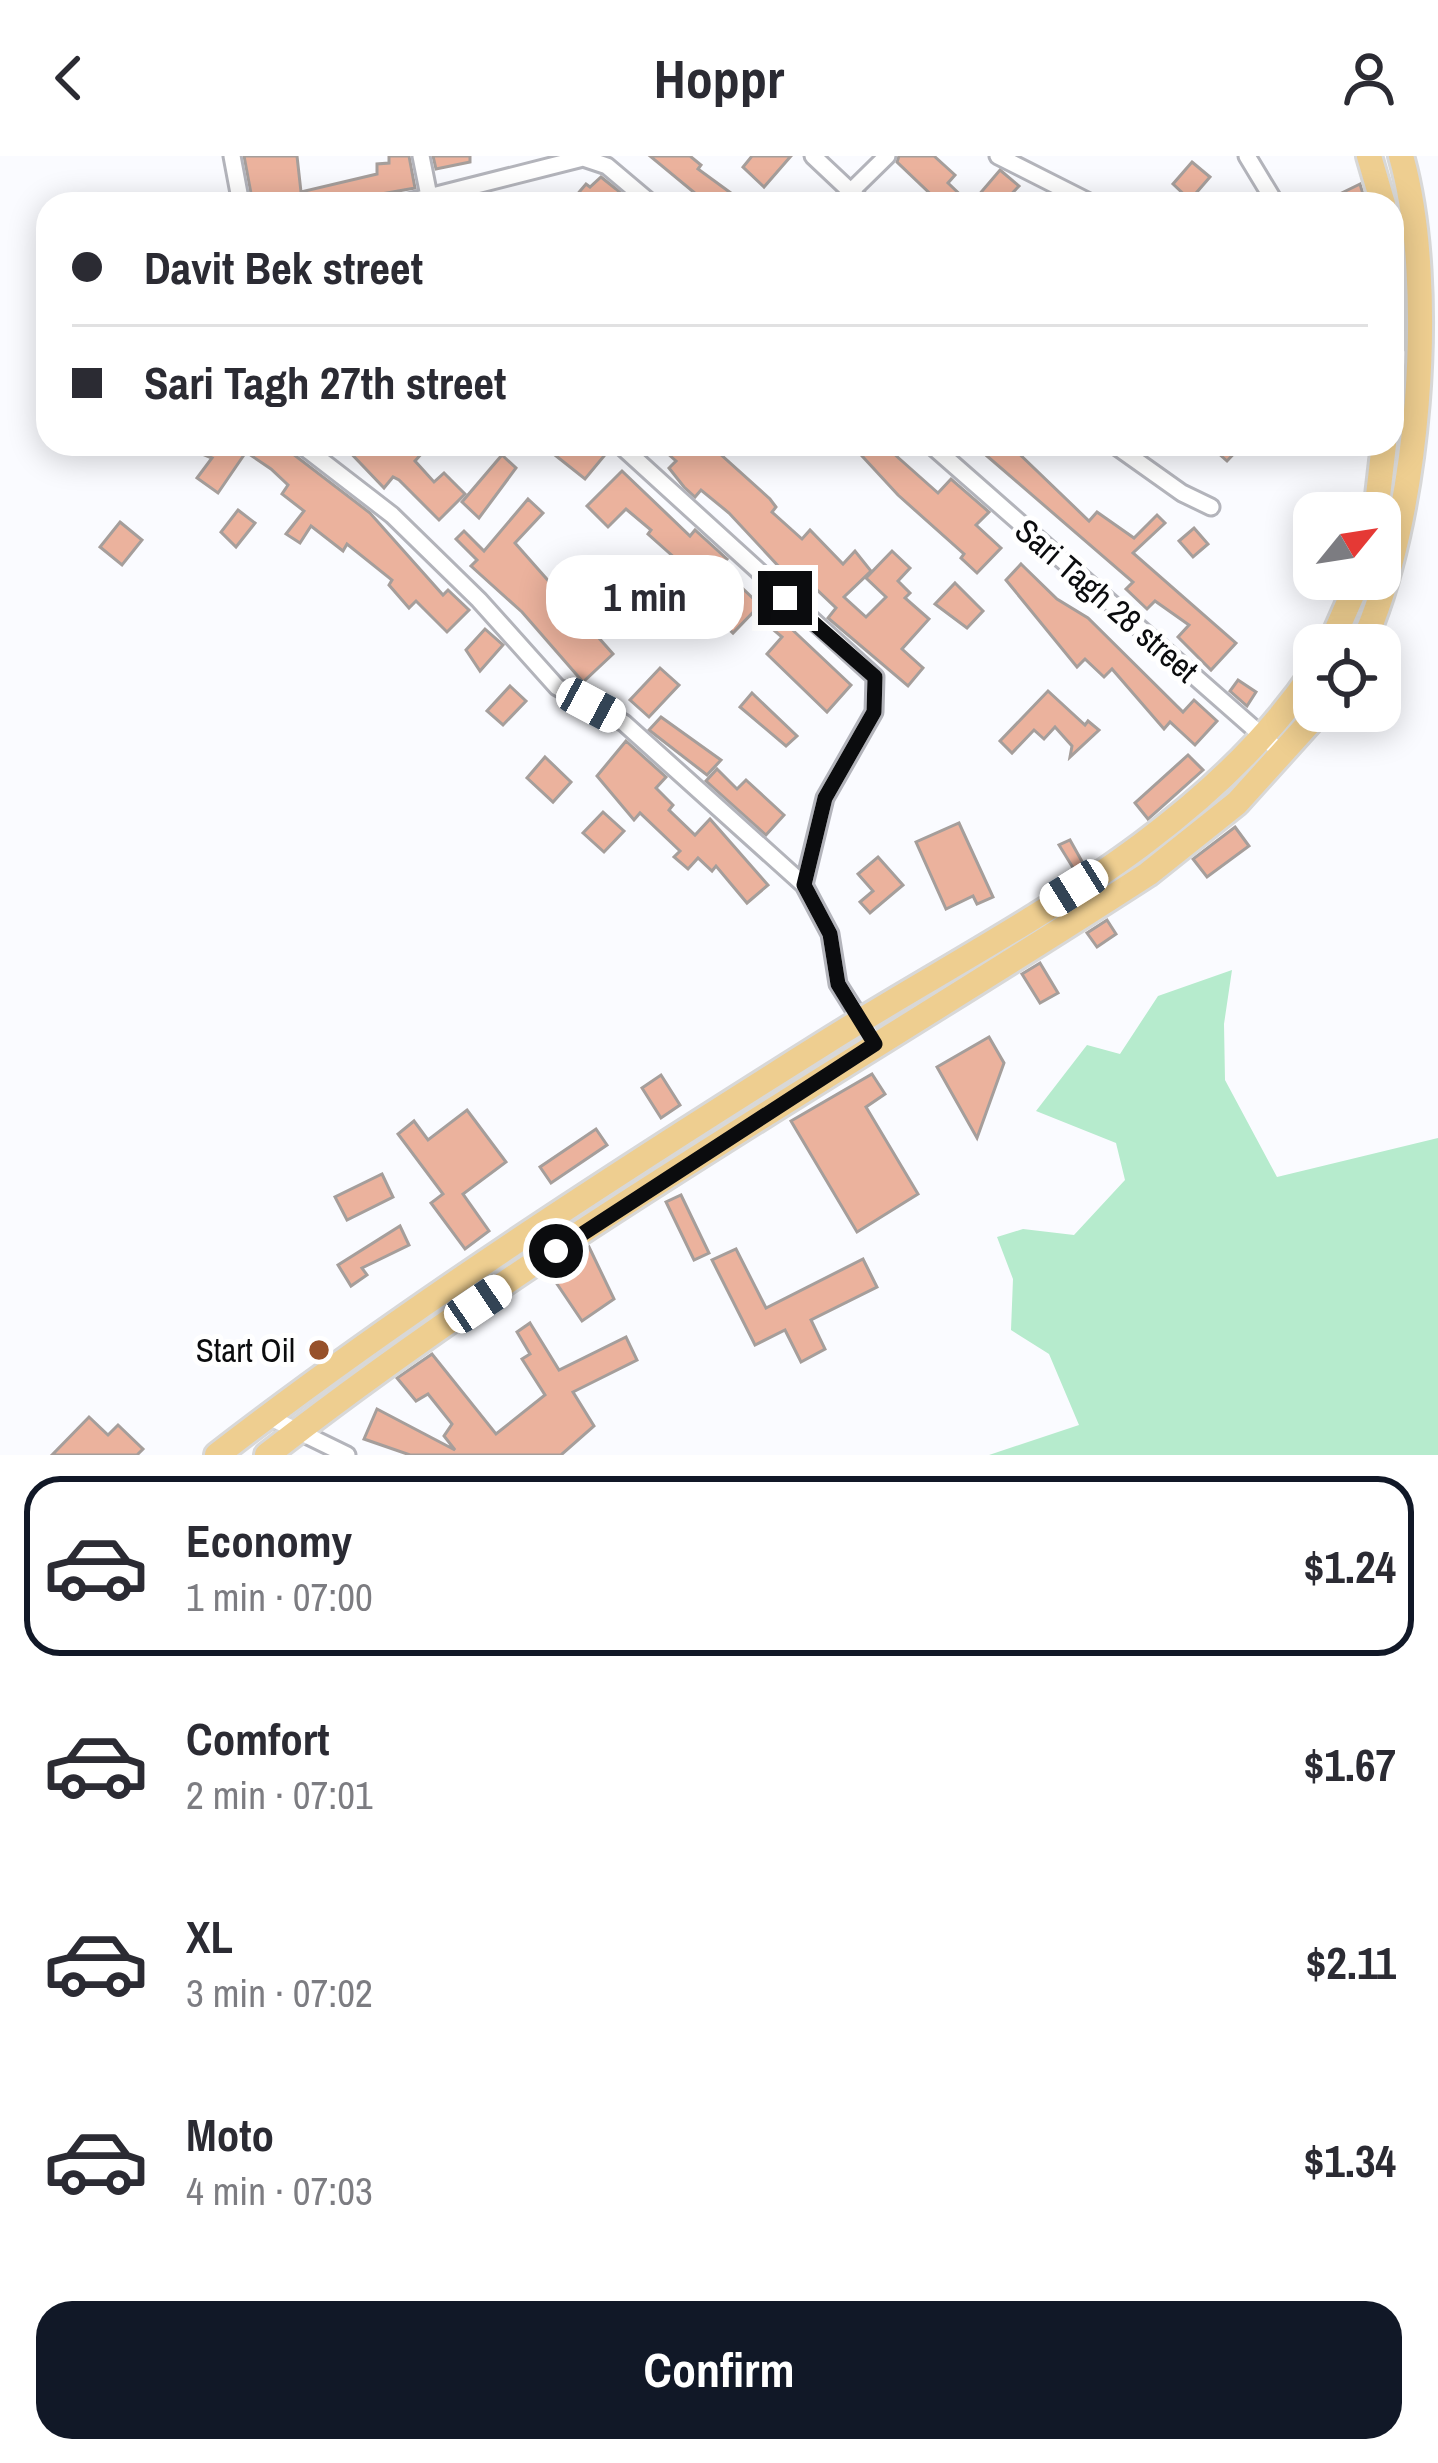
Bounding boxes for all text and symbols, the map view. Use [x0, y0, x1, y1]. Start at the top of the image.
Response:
text: Hoppr [654, 42, 784, 115]
icon: back [36, 45, 102, 111]
icon: person [1336, 45, 1402, 111]
text: Davit Bek street [144, 237, 423, 298]
text: Sari Tagh 27th street [144, 352, 506, 413]
north arrow [1293, 492, 1401, 600]
map controls [1293, 492, 1401, 732]
street label: Sari Tagh 28 street [1006, 508, 1208, 692]
callout: 1 min [545, 556, 743, 640]
text: 1 min [603, 571, 687, 623]
route end [758, 571, 812, 625]
button: locate [1293, 624, 1401, 732]
car [551, 672, 631, 738]
car [1034, 854, 1114, 922]
route start [529, 1224, 583, 1278]
car [438, 1269, 518, 1339]
place label: Start Oil [196, 1328, 295, 1372]
marker: Start Oil [306, 1337, 332, 1363]
text: Economy [186, 1510, 352, 1571]
icon: car [42, 1512, 150, 1620]
text: $1.24 [1304, 1536, 1396, 1597]
text: 1 min · 07:00 [186, 1571, 373, 1623]
text: Comfort [186, 1708, 329, 1769]
icon: car [42, 1710, 150, 1818]
text: $1.67 [1304, 1734, 1396, 1795]
text: 2 min · 07:01 [186, 1769, 373, 1821]
text: XL [186, 1906, 233, 1967]
icon: car [42, 1908, 150, 2016]
text: $2.11 [1306, 1932, 1396, 1993]
text: 3 min · 07:02 [186, 1967, 373, 2019]
text: Moto [186, 2104, 274, 2165]
icon: car [42, 2106, 150, 2214]
text: $1.34 [1304, 2130, 1396, 2191]
text: 4 min · 07:03 [186, 2165, 373, 2217]
button: Confirm [36, 2301, 1402, 2439]

